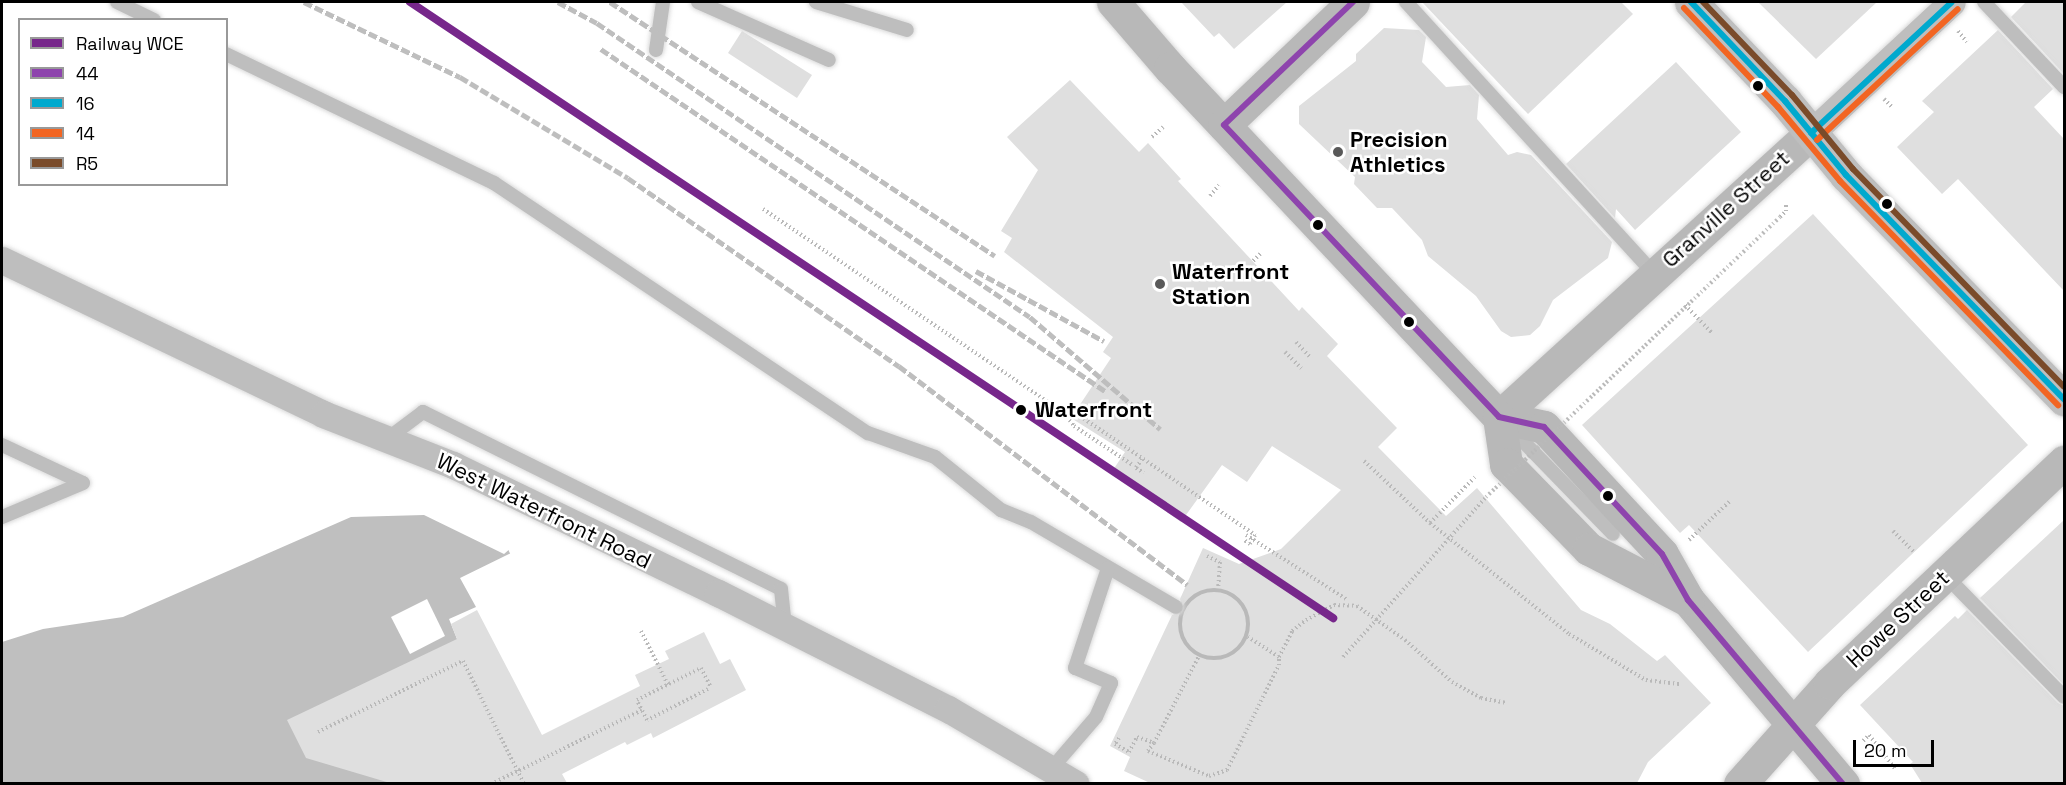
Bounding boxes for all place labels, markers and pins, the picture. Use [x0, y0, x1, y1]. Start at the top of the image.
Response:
unlabelled marker [1752, 80, 1764, 92]
place label: Precision Athletics [1350, 126, 1447, 178]
marker: Precision Athletics [1331, 145, 1345, 159]
unlabelled marker [1881, 198, 1893, 210]
unlabelled marker [1312, 219, 1324, 231]
place label: Waterfront Station [1172, 258, 1289, 310]
marker: Waterfront Station [1153, 277, 1167, 291]
unlabelled marker [1403, 316, 1415, 328]
place label: Waterfront [1035, 397, 1152, 423]
marker: Waterfront [1012, 401, 1030, 419]
unlabelled marker [1602, 490, 1614, 502]

